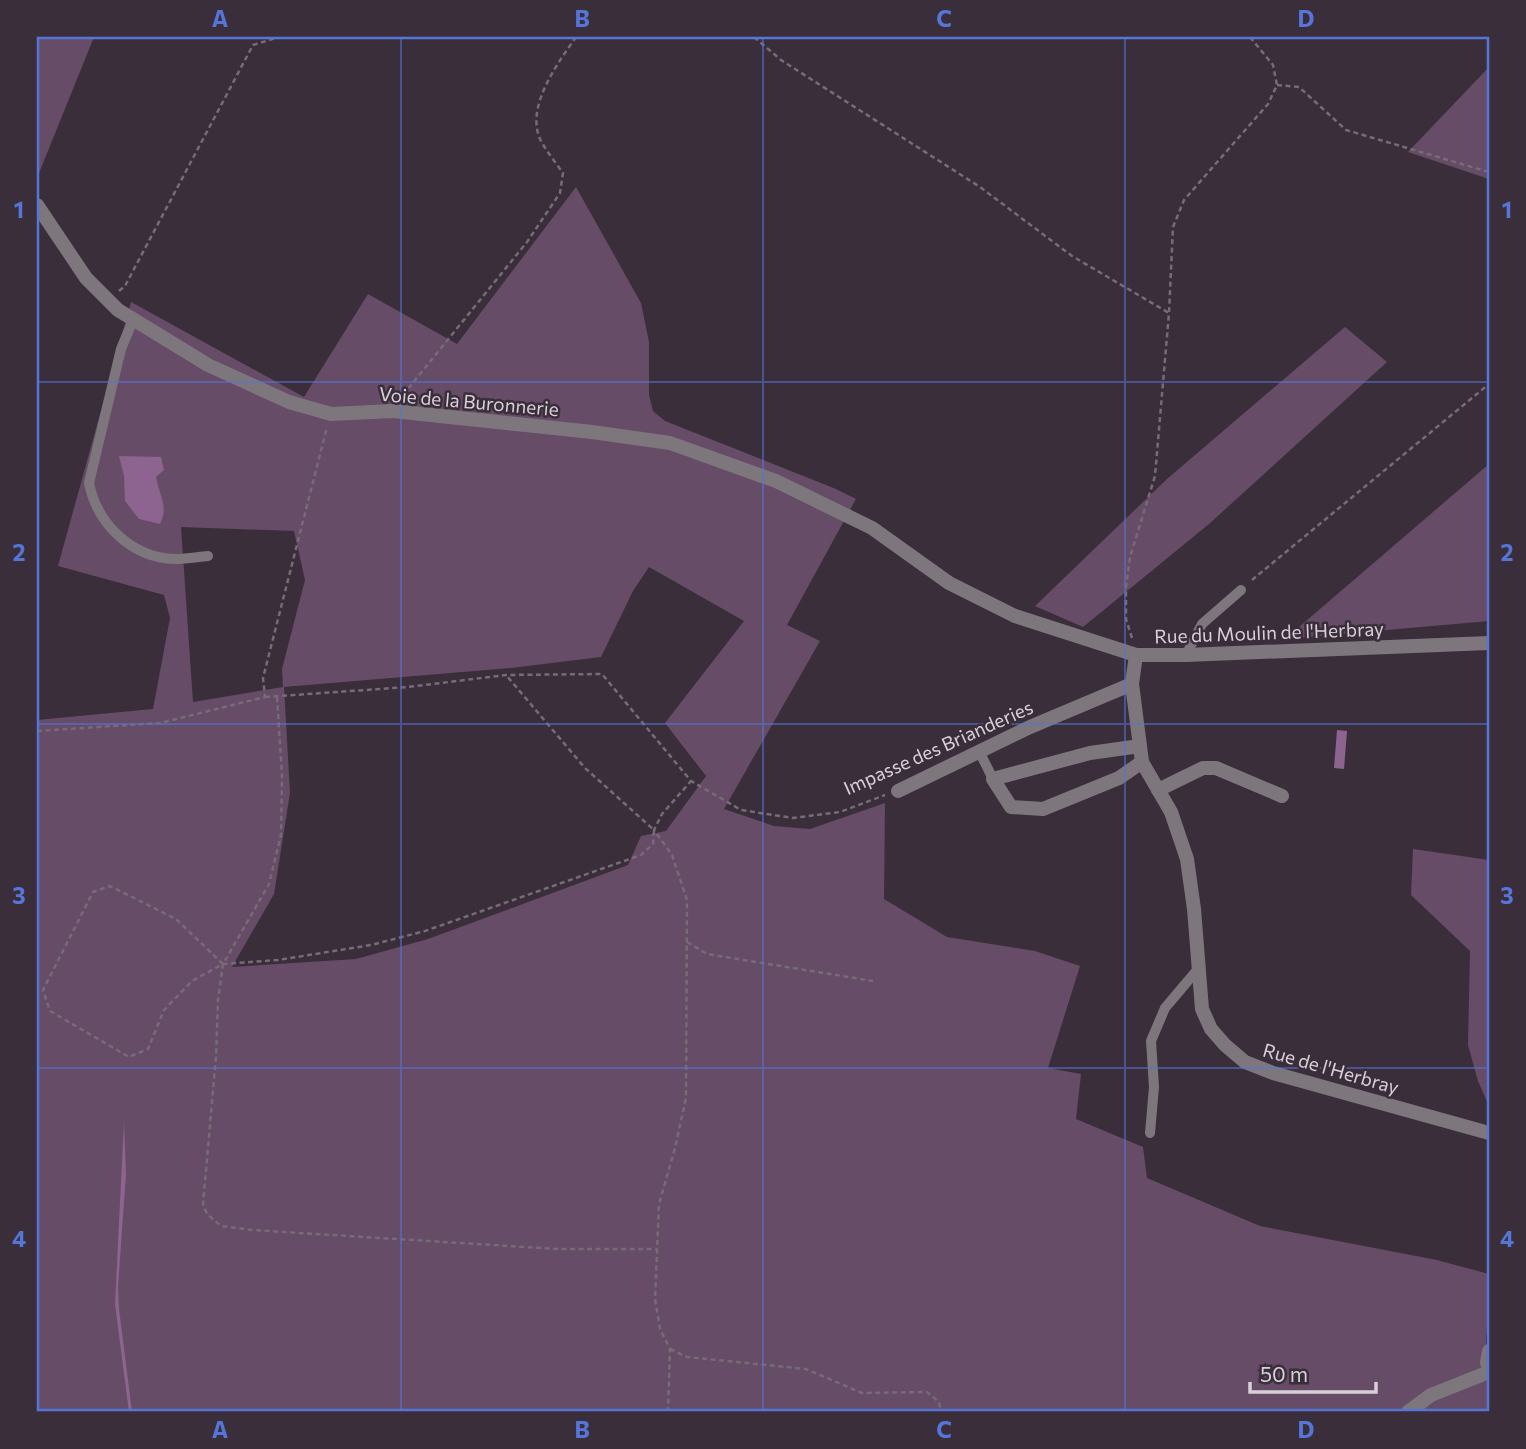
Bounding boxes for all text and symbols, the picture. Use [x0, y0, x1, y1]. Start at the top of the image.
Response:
text: A [212, 4, 229, 32]
text: B [574, 4, 590, 32]
text: C [936, 4, 952, 32]
text: D [1298, 4, 1315, 32]
text: 1 [14, 195, 24, 223]
text: 1 [1502, 195, 1512, 223]
street label: Voie de la Buronnerie [378, 382, 560, 420]
text: 2 [12, 538, 26, 566]
text: 2 [1500, 538, 1514, 566]
street label: Rue du Moulin de l'Herbray [1154, 616, 1384, 648]
street label: Impasse des Brianderies [840, 695, 1036, 799]
text: 3 [12, 881, 26, 909]
text: 3 [1500, 881, 1514, 909]
street label: Rue de l'Herbray [1260, 1038, 1402, 1098]
text: 4 [12, 1224, 26, 1252]
text: 4 [1500, 1224, 1514, 1252]
scale bar [1250, 1351, 1376, 1395]
text: 50 m [1260, 1361, 1308, 1386]
text: A [212, 1415, 229, 1443]
text: B [574, 1415, 590, 1443]
text: C [936, 1415, 952, 1443]
text: D [1298, 1415, 1315, 1443]

